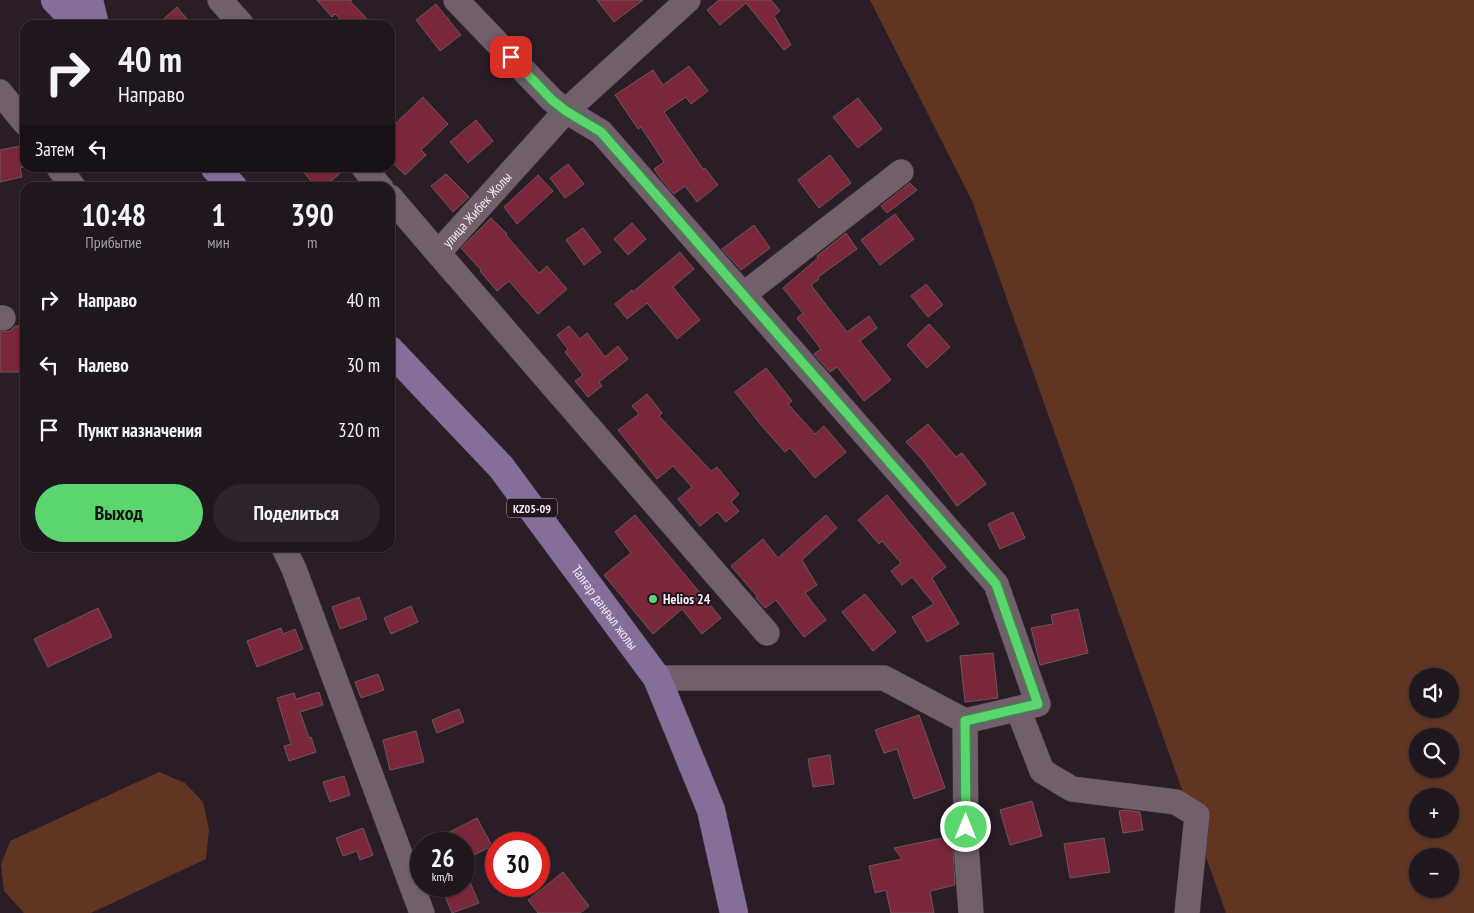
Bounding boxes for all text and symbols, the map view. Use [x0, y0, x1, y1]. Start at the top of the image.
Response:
text: 40 m [118, 36, 182, 82]
pin [490, 36, 532, 78]
icon: right [35, 40, 100, 105]
icon: arrive [497, 43, 525, 71]
text: Направо [118, 80, 185, 108]
icon: left [84, 135, 112, 163]
text: Затем [35, 137, 74, 161]
street label: улица Жибек Жолы [438, 168, 516, 251]
text: 10:48 [81, 195, 146, 234]
text: 1 [211, 195, 226, 234]
text: 390 [291, 195, 334, 234]
text: Прибытие [85, 232, 142, 252]
text: мин [207, 232, 230, 252]
text: m [307, 232, 318, 252]
icon: right [35, 286, 63, 314]
text: Направо [78, 288, 137, 312]
text: 40 m [347, 288, 380, 312]
icon: left [35, 351, 63, 379]
text: Налево [78, 353, 129, 377]
text: 30 m [347, 353, 380, 377]
icon: arrive [35, 416, 63, 444]
text: Пункт назначения [78, 418, 202, 442]
text: 320 m [338, 418, 380, 442]
button: Выход [35, 484, 203, 542]
button: Поделиться [213, 484, 380, 542]
road number: KZ05-09 [507, 498, 557, 518]
street label: Талғар даңғыл жолы [568, 562, 642, 653]
place label: Helios 24 [663, 590, 711, 608]
marker: Helios 24 [647, 593, 659, 605]
map controls [1409, 668, 1459, 898]
button: sound [1409, 668, 1459, 718]
button: search [1409, 728, 1459, 778]
button: + [1409, 788, 1459, 838]
position arrow [939, 800, 991, 852]
speed limit sign: 30 [485, 832, 550, 897]
text: 26 [431, 842, 454, 874]
button: − [1409, 848, 1459, 898]
text: km/h [432, 869, 453, 884]

